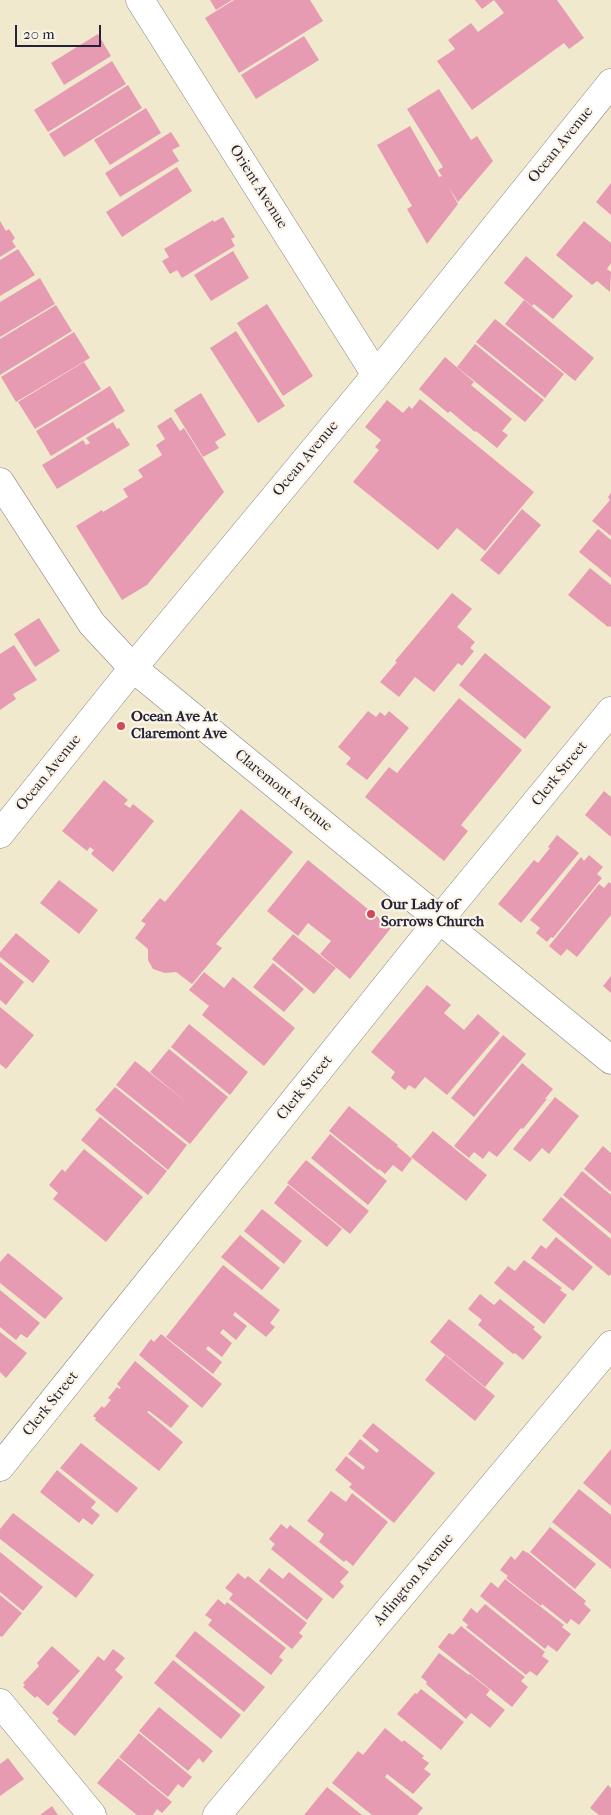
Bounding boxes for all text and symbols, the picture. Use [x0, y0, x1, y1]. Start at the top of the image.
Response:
scale bar [18, 15, 104, 47]
text: 20 m [23, 25, 55, 43]
street label: Ocean Avenue [525, 103, 597, 187]
street label: Orient Avenue [225, 142, 291, 232]
street label: Ocean Avenue [269, 418, 343, 500]
place label: Ocean Ave At Claremont Ave [131, 708, 227, 743]
marker: Ocean Ave At Claremont Ave [115, 720, 127, 732]
street label: Ocean Avenue [13, 731, 85, 815]
street label: Clerk Street [528, 738, 592, 810]
street label: Claremont Avenue [231, 746, 335, 836]
place label: Our Lady of Sorrows Church [381, 896, 484, 931]
marker: Our Lady of Sorrows Church [365, 908, 377, 920]
street label: Clerk Street [273, 1052, 337, 1124]
street label: Clerk Street [19, 1368, 83, 1440]
street label: Arlington Avenue [370, 1530, 458, 1630]

